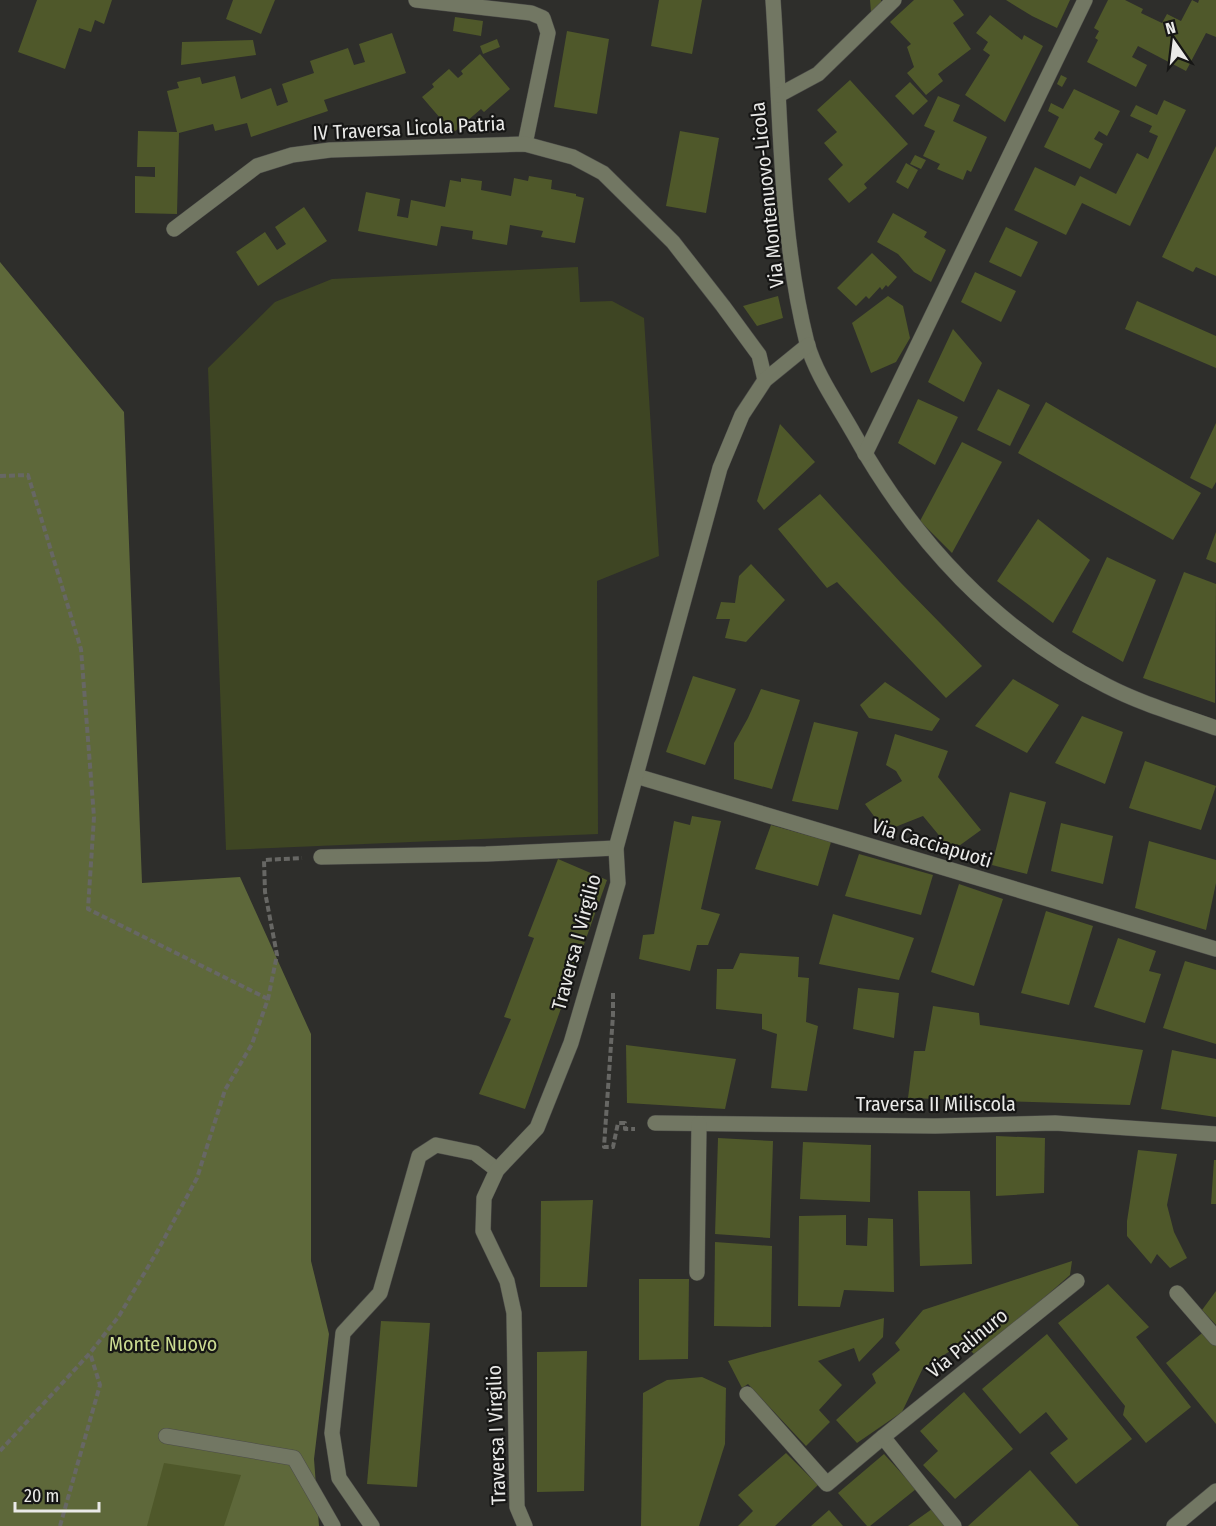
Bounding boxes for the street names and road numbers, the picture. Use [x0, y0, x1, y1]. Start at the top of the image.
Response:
street label: Via Montenuovo-Licola [745, 101, 789, 289]
street label: IV Traversa Licola Patria [312, 111, 506, 145]
street label: Via Cacciapuoti [869, 813, 995, 873]
street label: Traversa I Virgilio [546, 871, 606, 1013]
street label: Traversa II Miliscola [856, 1092, 1016, 1116]
street label: Via Palinuro [922, 1303, 1012, 1383]
street label: Traversa I Virgilio [482, 1365, 510, 1505]

